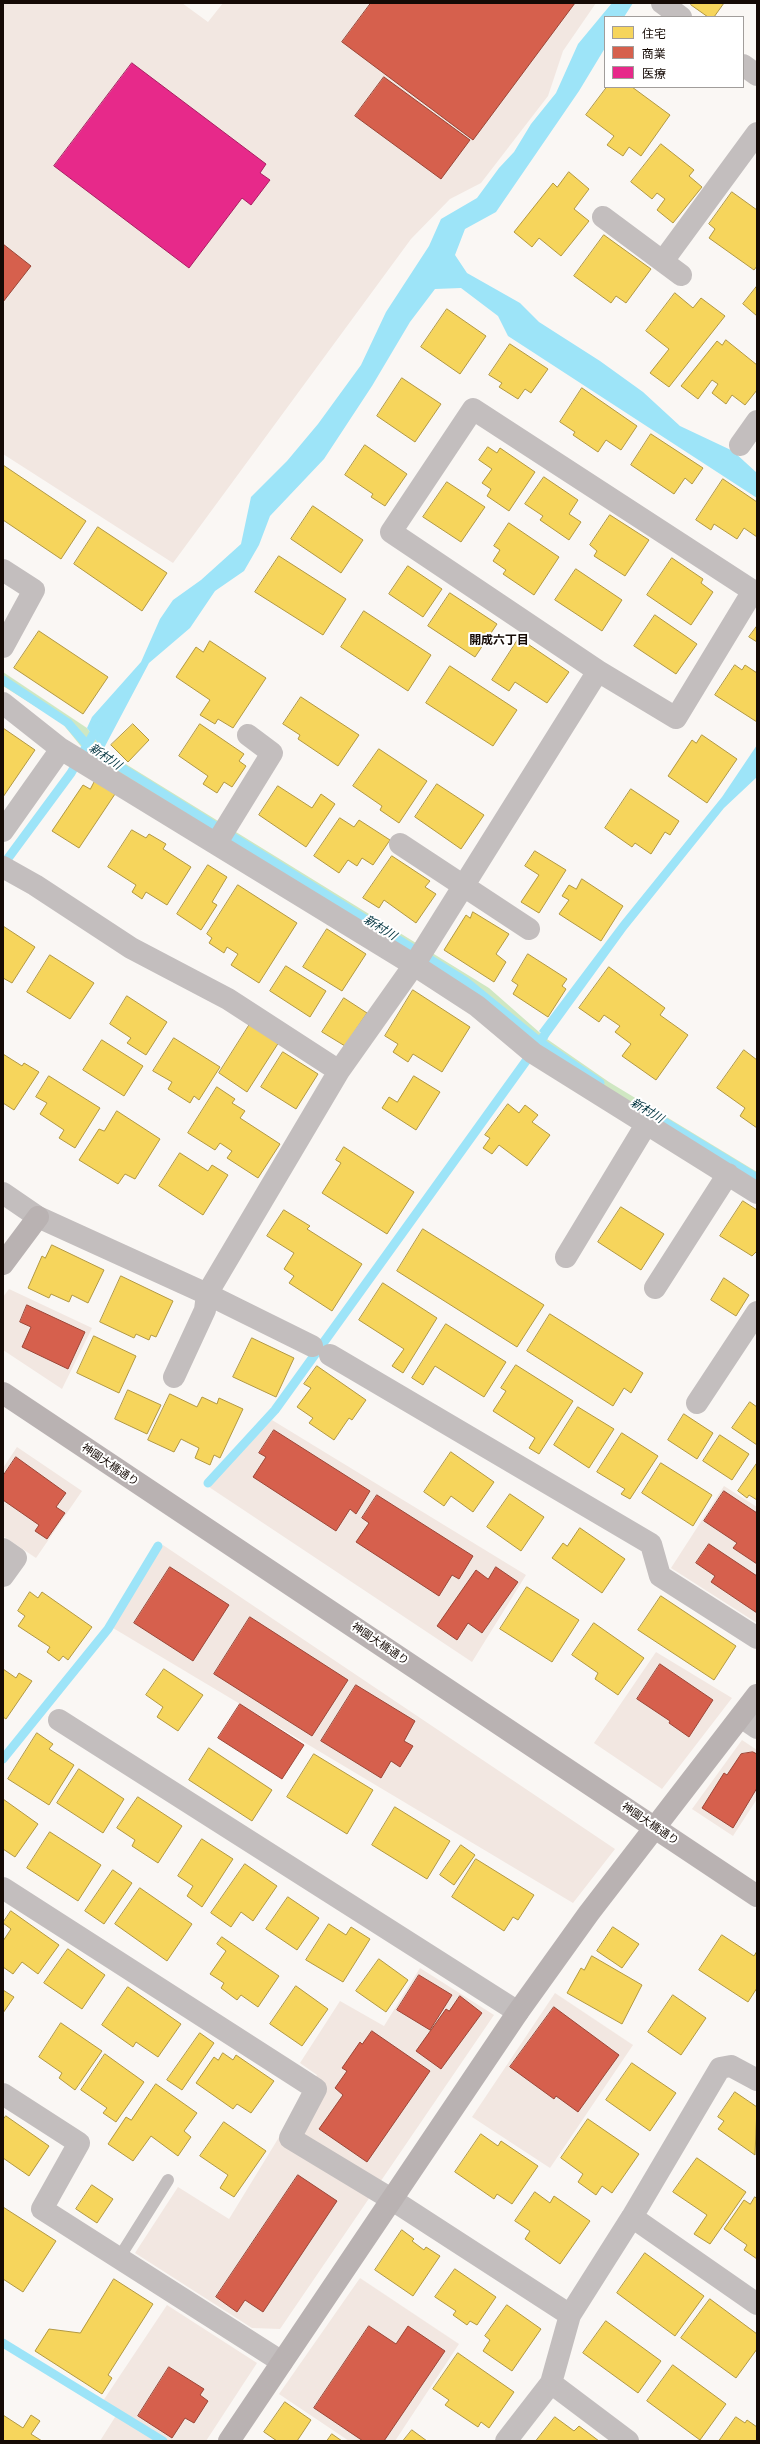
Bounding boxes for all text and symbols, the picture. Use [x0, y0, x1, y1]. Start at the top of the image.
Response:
legend [604, 16, 744, 88]
text: 住宅 [642, 26, 666, 41]
text: 商業 [642, 46, 666, 61]
text: 医療 [642, 66, 666, 81]
district label: 開成六丁目 [469, 634, 529, 648]
water label: 新村川 [86, 741, 124, 773]
water label: 新村川 [361, 912, 399, 944]
water label: 新村川 [628, 1096, 666, 1126]
street label: 神園大橋通り [79, 1441, 141, 1489]
street label: 神園大橋通り [349, 1620, 411, 1668]
street label: 神園大橋通り [619, 1800, 681, 1848]

